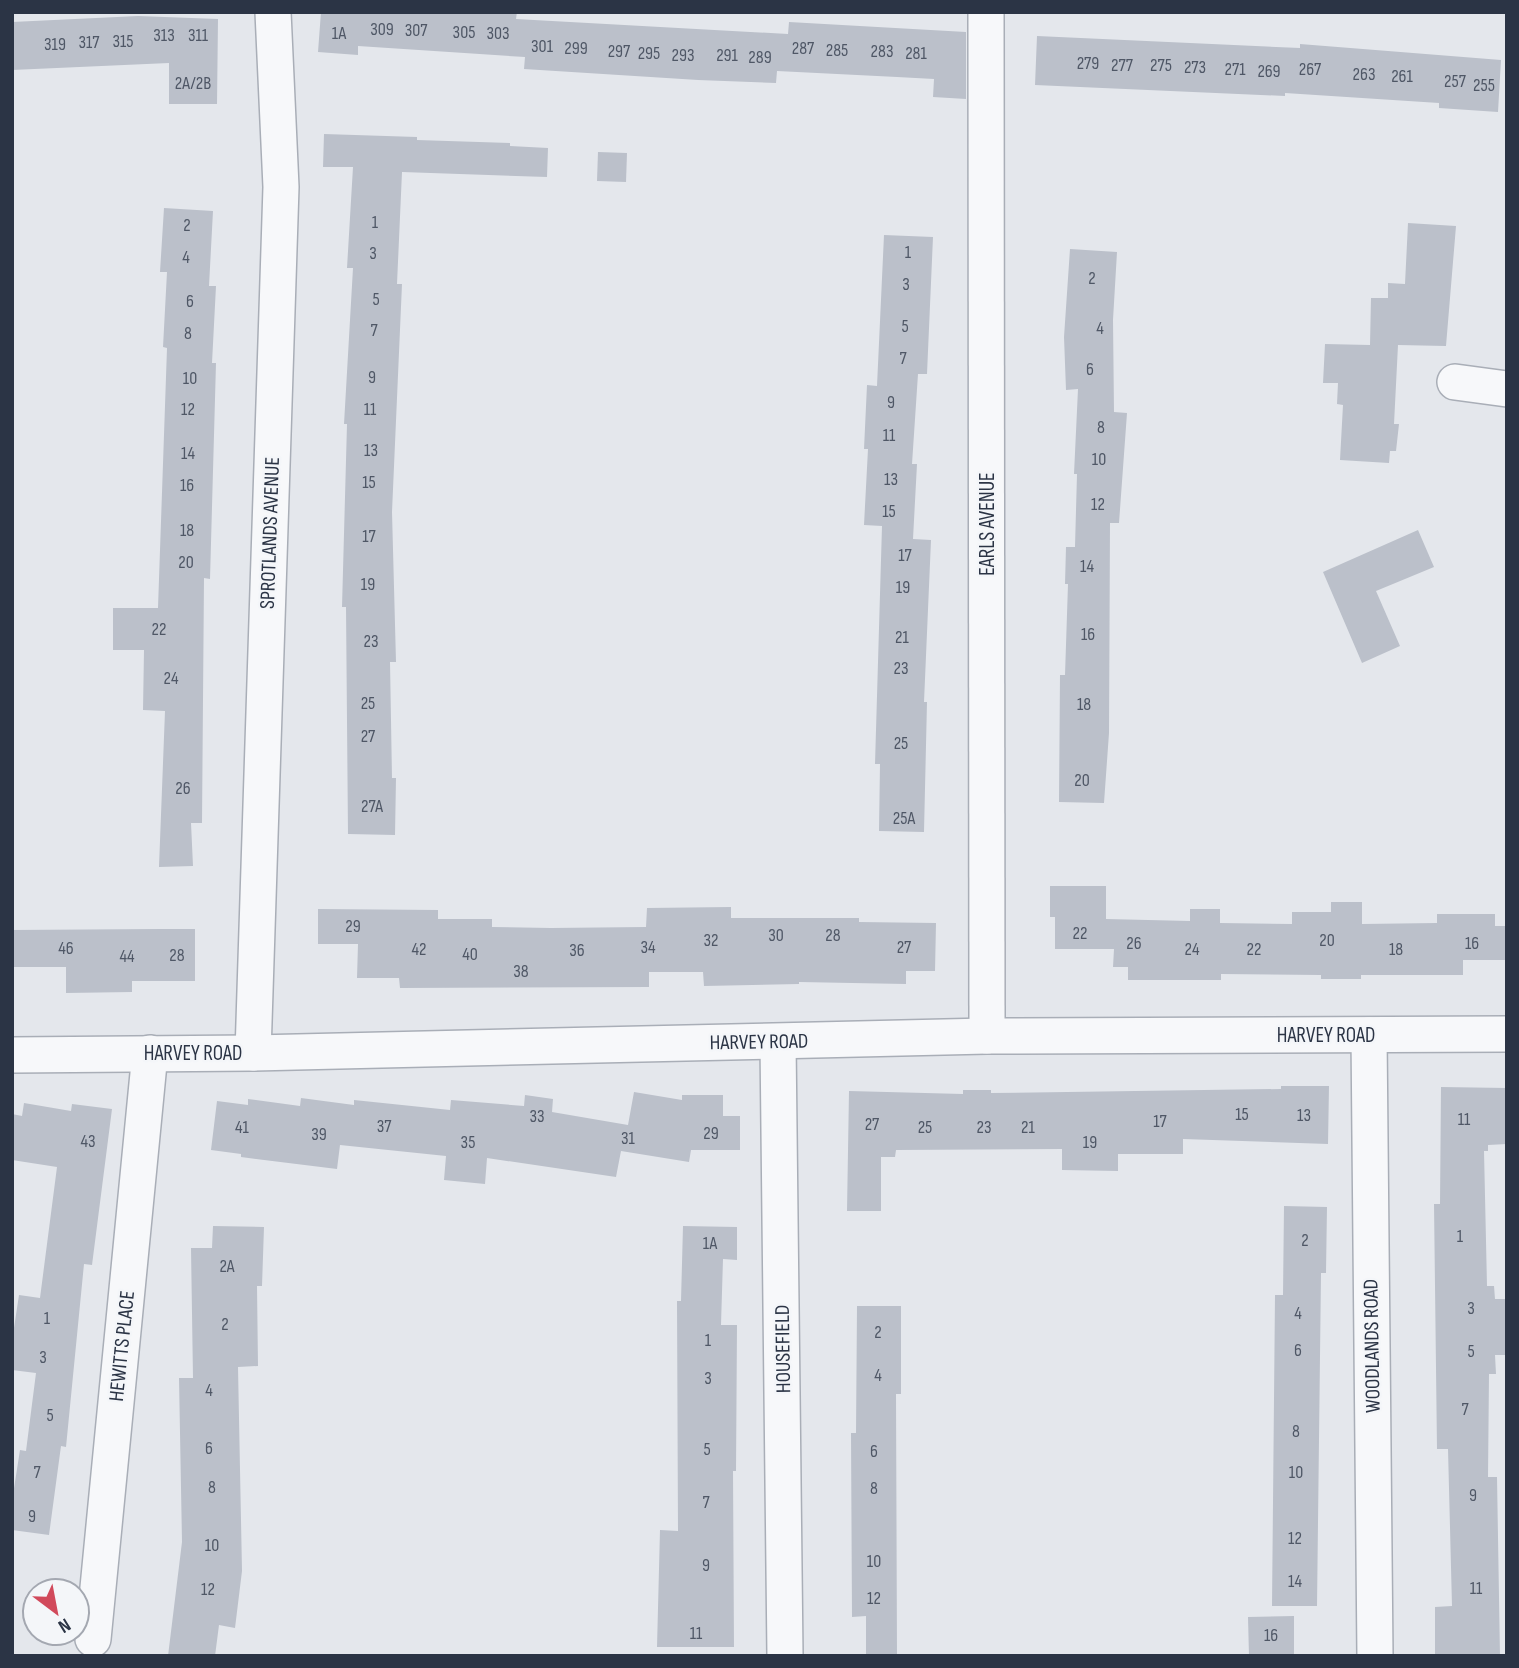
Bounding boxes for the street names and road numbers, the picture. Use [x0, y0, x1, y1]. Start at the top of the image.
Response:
street label: SPROTLANDS AVENUE [255, 456, 285, 610]
street label: EARLS AVENUE [975, 472, 1000, 576]
street label: HARVEY ROAD [1277, 1023, 1375, 1048]
street label: HARVEY ROAD [710, 1029, 808, 1055]
street label: HARVEY ROAD [144, 1041, 242, 1066]
street label: WOODLANDS ROAD [1358, 1279, 1386, 1413]
street label: HEWITTS PLACE [104, 1289, 140, 1403]
street label: HOUSEFIELD [770, 1305, 796, 1393]

